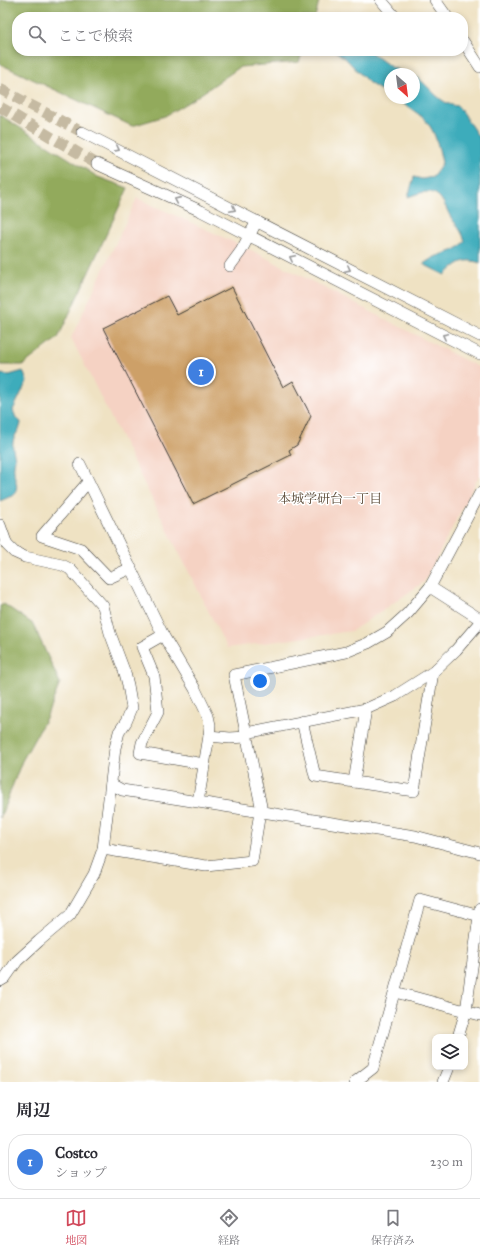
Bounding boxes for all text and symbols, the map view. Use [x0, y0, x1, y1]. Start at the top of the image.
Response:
search box [12, 12, 468, 56]
icon: search [26, 23, 48, 45]
text: ここで検索 [58, 27, 133, 45]
north arrow [384, 68, 420, 104]
one-way arrow [113, 145, 120, 152]
one-way arrow [174, 197, 182, 205]
one-way arrow [228, 204, 236, 212]
one-way arrow [289, 255, 297, 263]
one-way arrow [344, 264, 351, 271]
one-way arrow [442, 333, 450, 341]
pin: 1 [188, 357, 214, 387]
district label: 本城学研台一丁目 [278, 491, 382, 507]
your location [250, 671, 270, 691]
map controls [432, 1034, 468, 1070]
button: layers [432, 1034, 468, 1070]
text: 周辺 [16, 1100, 50, 1121]
text: Costco [55, 1144, 98, 1162]
text: 1 [27, 1154, 33, 1170]
text: 230 m [430, 1154, 463, 1170]
text: ショップ [55, 1165, 107, 1181]
tab: 地図 [65, 1207, 87, 1247]
tab: 経路 [218, 1207, 240, 1247]
tab: 保存済み [371, 1207, 415, 1247]

